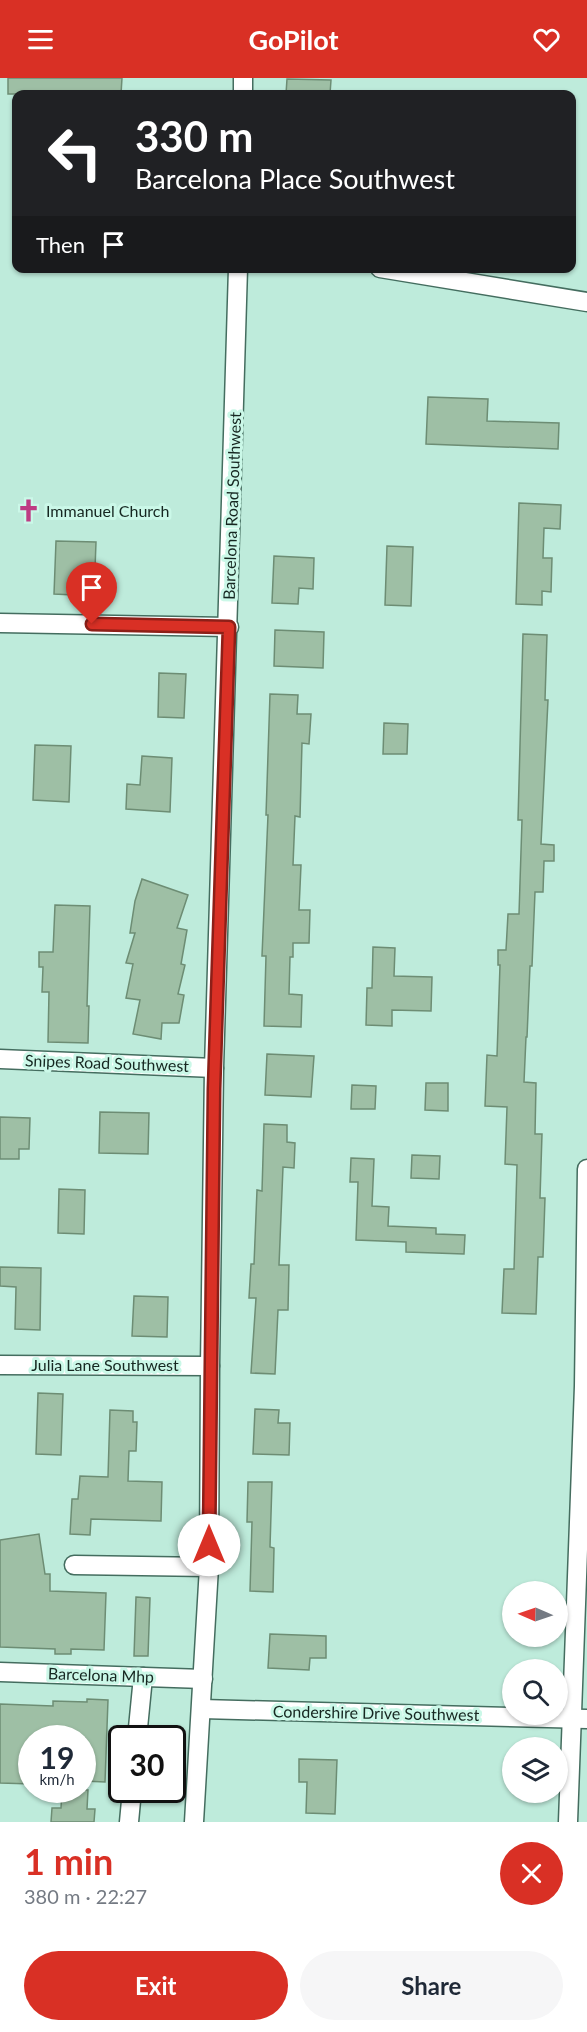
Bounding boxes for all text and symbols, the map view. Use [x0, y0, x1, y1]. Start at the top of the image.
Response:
icon: menu [24, 23, 57, 56]
text: GoPilot [248, 23, 339, 56]
icon: heart [530, 23, 563, 56]
text: 330 m [135, 111, 253, 161]
icon: left [36, 114, 114, 192]
text: Barcelona Place Southwest [135, 162, 455, 195]
icon: arrive [97, 228, 130, 261]
text: Then [36, 231, 85, 258]
street label: Barcelona Road Southwest [219, 412, 244, 600]
church icon: Immanuel Church [15, 498, 41, 524]
place label: Immanuel Church [46, 501, 169, 520]
pin [66, 562, 117, 624]
icon: arrive [75, 571, 108, 604]
street label: Snipes Road Southwest [25, 1050, 190, 1075]
street label: Julia Lane Southwest [31, 1355, 179, 1374]
position arrow [177, 1513, 241, 1577]
north arrow [502, 1581, 568, 1647]
map controls [502, 1581, 568, 1803]
button: search [502, 1659, 568, 1725]
street label: Barcelona Mhp [48, 1663, 154, 1686]
street label: Condershire Drive Southwest [273, 1701, 480, 1724]
speed limit sign: 30 [108, 1725, 186, 1803]
button: layers [502, 1737, 568, 1803]
text: 19 [40, 1739, 74, 1775]
text: km/h [39, 1770, 75, 1788]
text: 1 min [24, 1839, 113, 1883]
button: close [500, 1842, 563, 1905]
text: 380 m · 22:27 [24, 1884, 147, 1908]
button: Exit [24, 1951, 288, 2020]
button: Share [300, 1951, 563, 2020]

